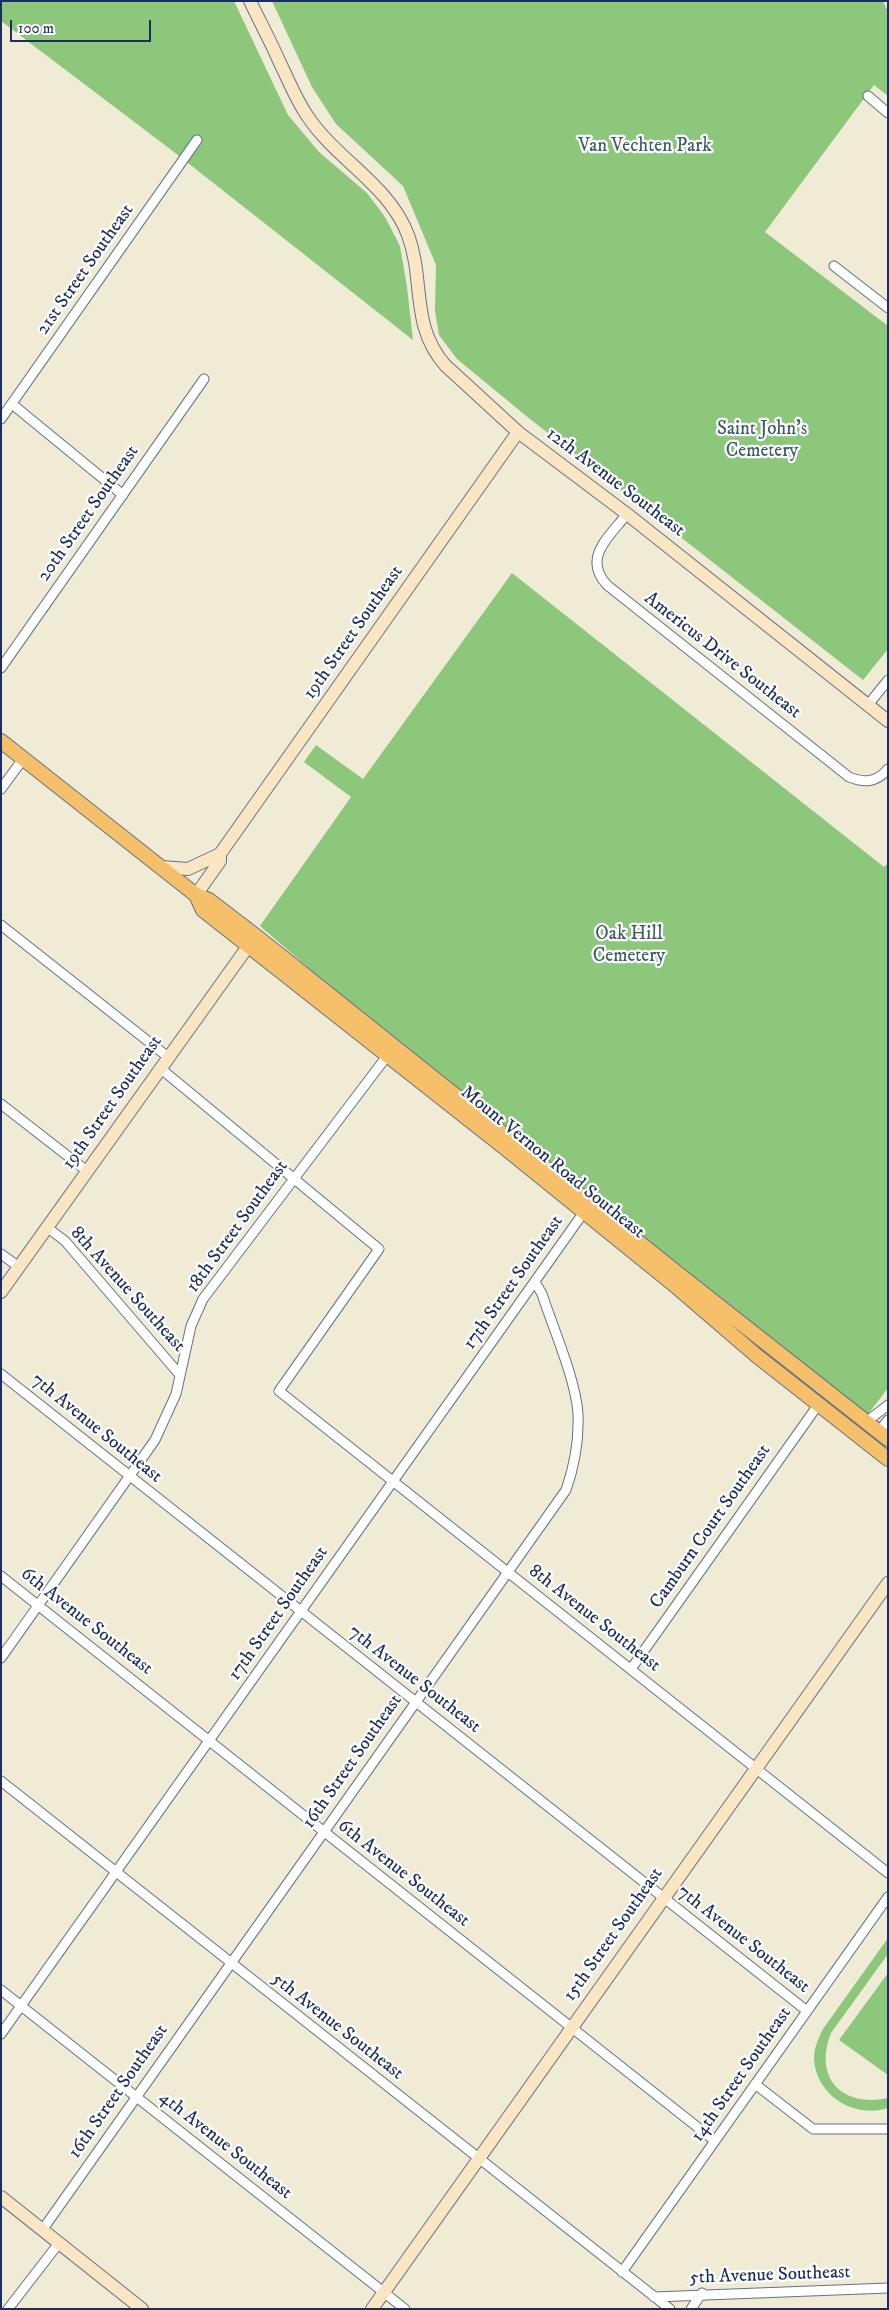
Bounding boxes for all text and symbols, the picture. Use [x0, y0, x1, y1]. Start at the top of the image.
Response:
scale bar [12, 10, 154, 42]
text: 100 m [18, 19, 54, 38]
park label: Van Vechten Park [578, 136, 712, 158]
street label: 21st Street Southeast [32, 200, 140, 340]
park label: Saint John's Cemetery [717, 419, 807, 463]
street label: 12th Avenue Southeast [541, 423, 689, 543]
street label: 20th Street Southeast [33, 441, 145, 587]
street label: 19th Street Southeast [299, 562, 409, 704]
street label: Americus Drive Southeast [639, 588, 805, 724]
park label: Oak Hill Cemetery [593, 924, 665, 968]
street label: 19th Street Southeast [58, 1032, 168, 1174]
street label: Mount Vernon Road Southeast [455, 1082, 649, 1244]
street label: 18th Street Southeast [182, 1156, 294, 1298]
street label: 17th Street Southeast [459, 1211, 569, 1355]
street label: 8th Avenue Southeast [65, 1222, 189, 1358]
street label: 7th Avenue Southeast [26, 1369, 166, 1489]
street label: Camburn Court Southeast [646, 1441, 776, 1613]
street label: 17th Street Southeast [224, 1542, 334, 1686]
street label: 8th Avenue Southeast [523, 1560, 665, 1678]
street label: 6th Avenue Southeast [15, 1563, 157, 1681]
street label: 7th Avenue Southeast [343, 1621, 485, 1739]
street label: 16th Street Southeast [298, 1690, 408, 1834]
street label: 6th Avenue Southeast [332, 1815, 474, 1933]
street label: 15th Street Southeast [559, 1864, 669, 2006]
street label: 7th Avenue Southeast [672, 1881, 814, 1999]
street label: 5th Avenue Southeast [266, 1968, 408, 2086]
street label: 14th Street Southeast [687, 2003, 797, 2147]
street label: 16th Street Southeast [64, 2020, 174, 2164]
street label: 4th Avenue Southeast [154, 2087, 296, 2205]
street label: 5th Avenue Southeast [689, 2262, 851, 2290]

